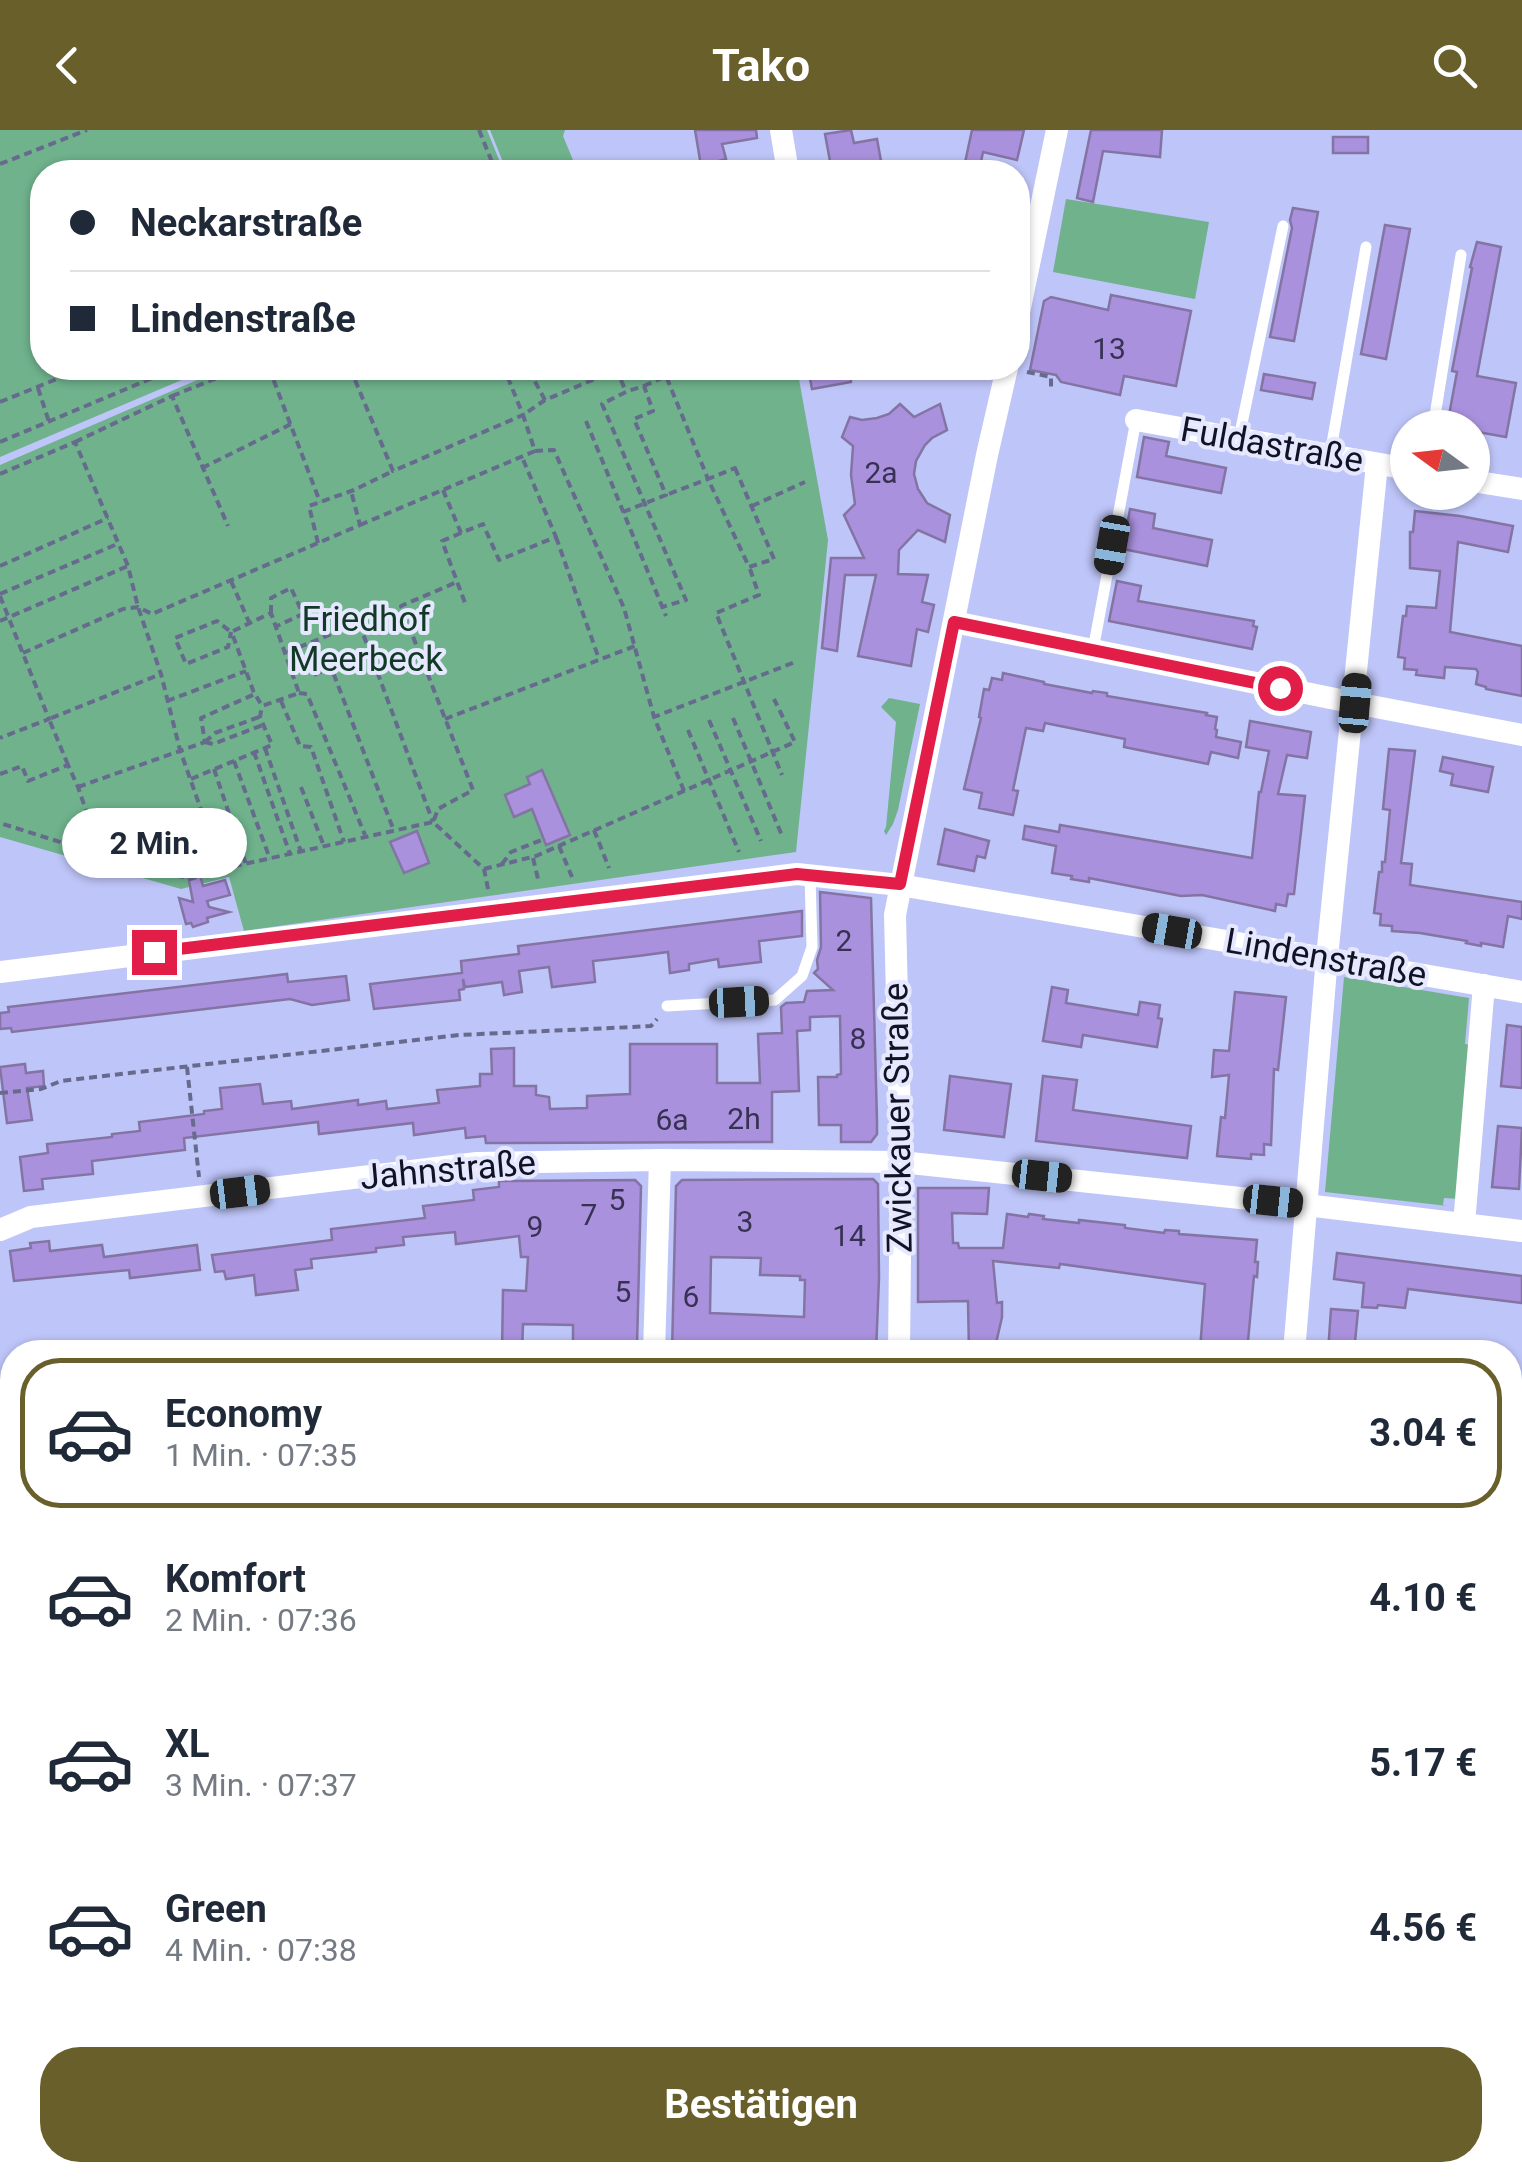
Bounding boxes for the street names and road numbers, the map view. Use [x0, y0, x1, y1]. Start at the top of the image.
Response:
street label: Fuldastraße [1178, 409, 1366, 481]
street label: Lindenstraße [1222, 920, 1430, 996]
street label: Zwickauer Straße [875, 982, 921, 1254]
street label: Jahnstraße [359, 1142, 537, 1198]

